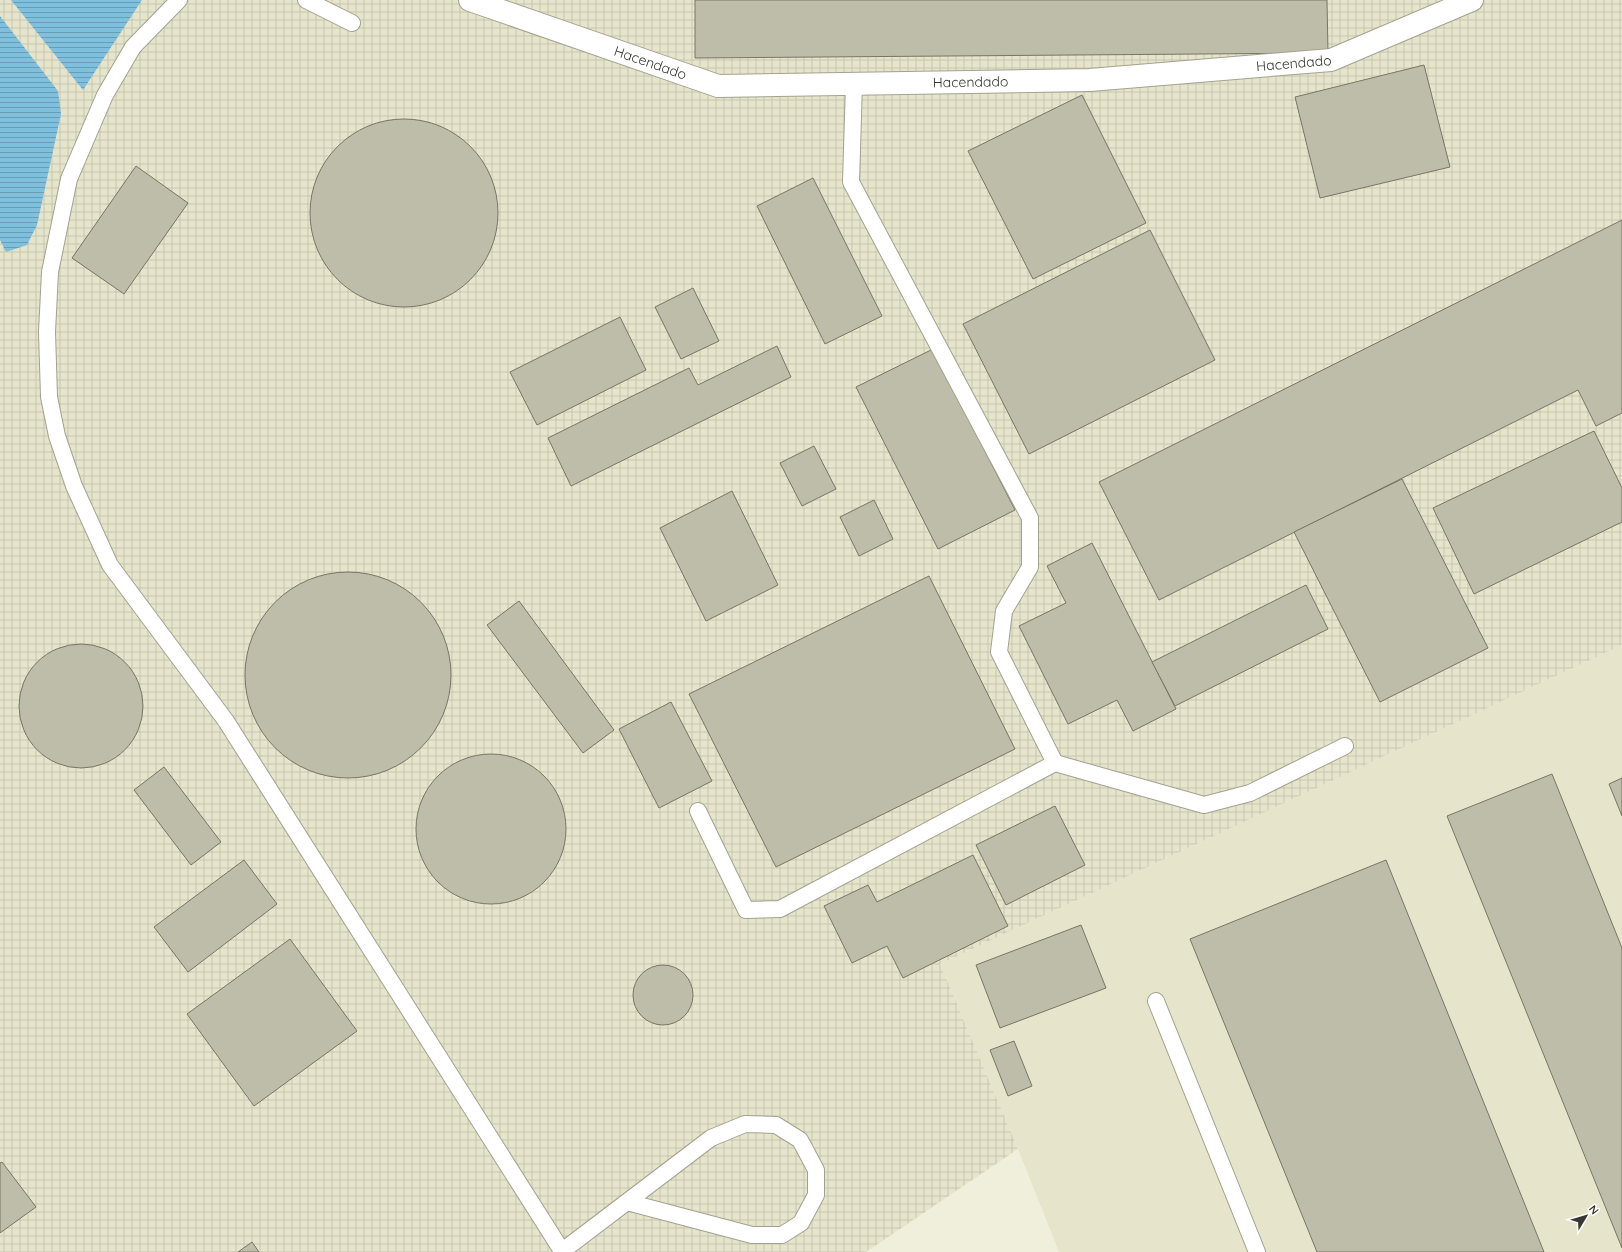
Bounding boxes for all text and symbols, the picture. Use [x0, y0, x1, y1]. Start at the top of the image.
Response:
street label: Hacendado [612, 42, 689, 83]
street label: Hacendado [1255, 51, 1332, 75]
street label: Hacendado [932, 72, 1009, 92]
north arrow [1566, 1196, 1606, 1236]
text: N [1586, 1202, 1602, 1217]

